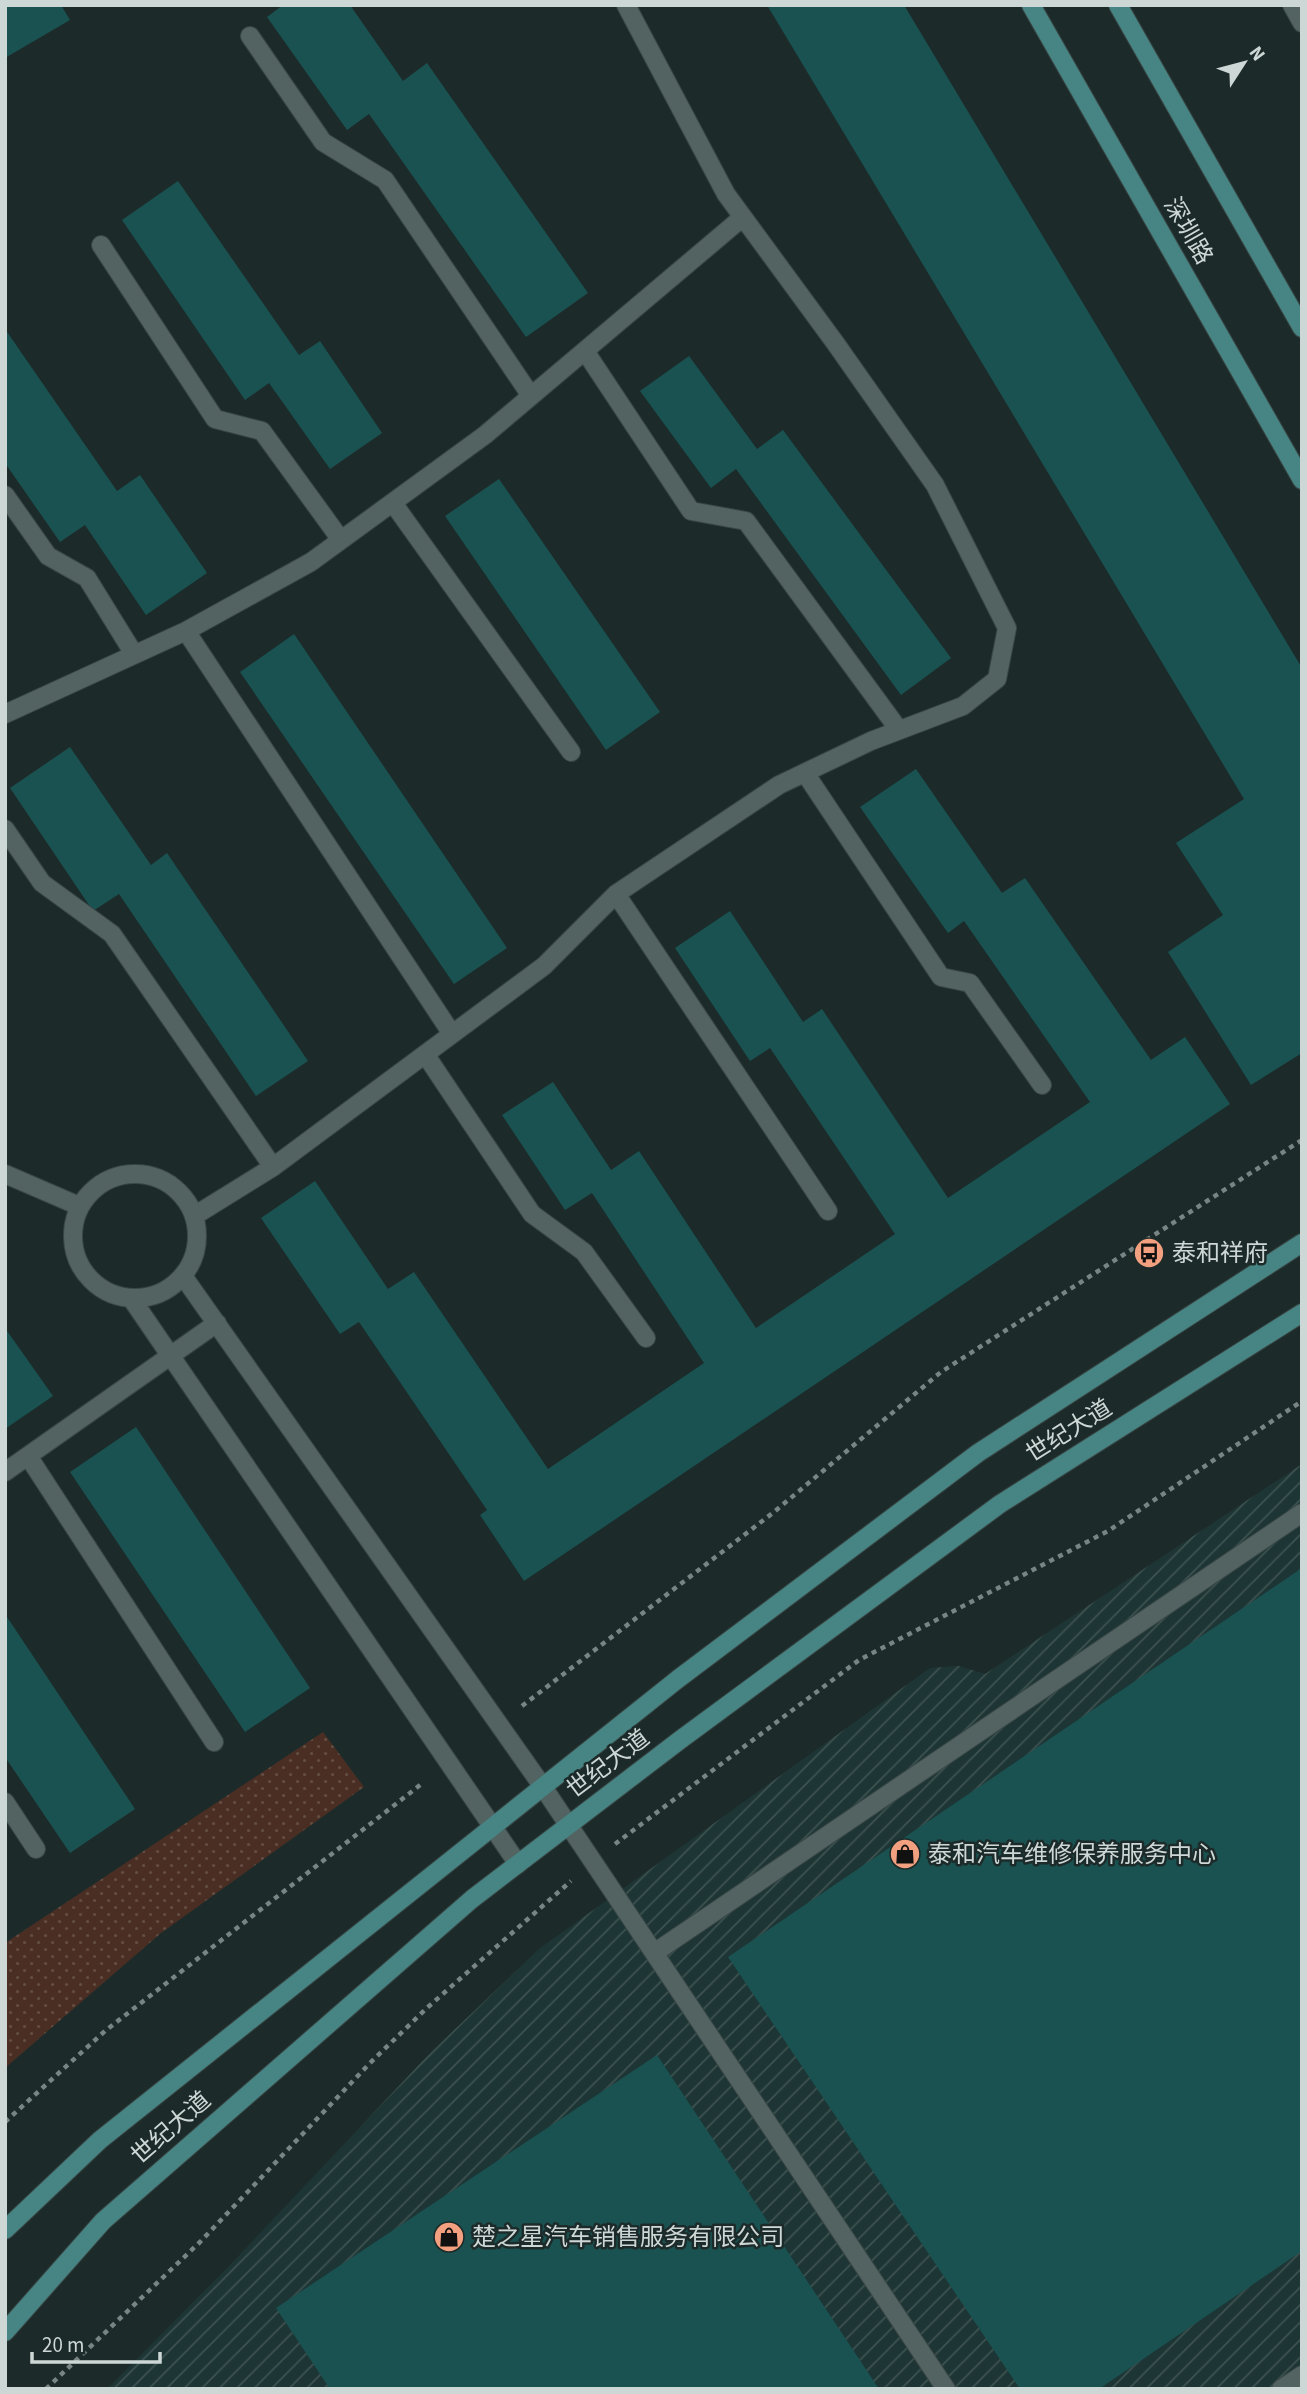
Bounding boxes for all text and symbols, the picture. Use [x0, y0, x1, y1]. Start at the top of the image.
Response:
north arrow [1209, 28, 1279, 98]
text: N [1242, 41, 1271, 67]
street label: 深圳路 [1155, 191, 1221, 271]
bus stop icon: 泰和祥府 [1132, 1236, 1166, 1270]
place label: 泰和祥府 [1172, 1236, 1268, 1271]
street label: 世纪大道 [1019, 1391, 1119, 1471]
street label: 世纪大道 [559, 1721, 657, 1807]
shop icon: 泰和汽车维修保养服务中心 [888, 1837, 922, 1871]
place label: 泰和汽车维修保养服务中心 [928, 1837, 1216, 1872]
street label: 世纪大道 [123, 2083, 219, 2173]
shop icon: 楚之星汽车销售服务有限公司 [432, 2220, 466, 2254]
place label: 楚之星汽车销售服务有限公司 [472, 2220, 784, 2255]
scale bar [32, 2320, 159, 2364]
text: 20 m [42, 2330, 84, 2360]

